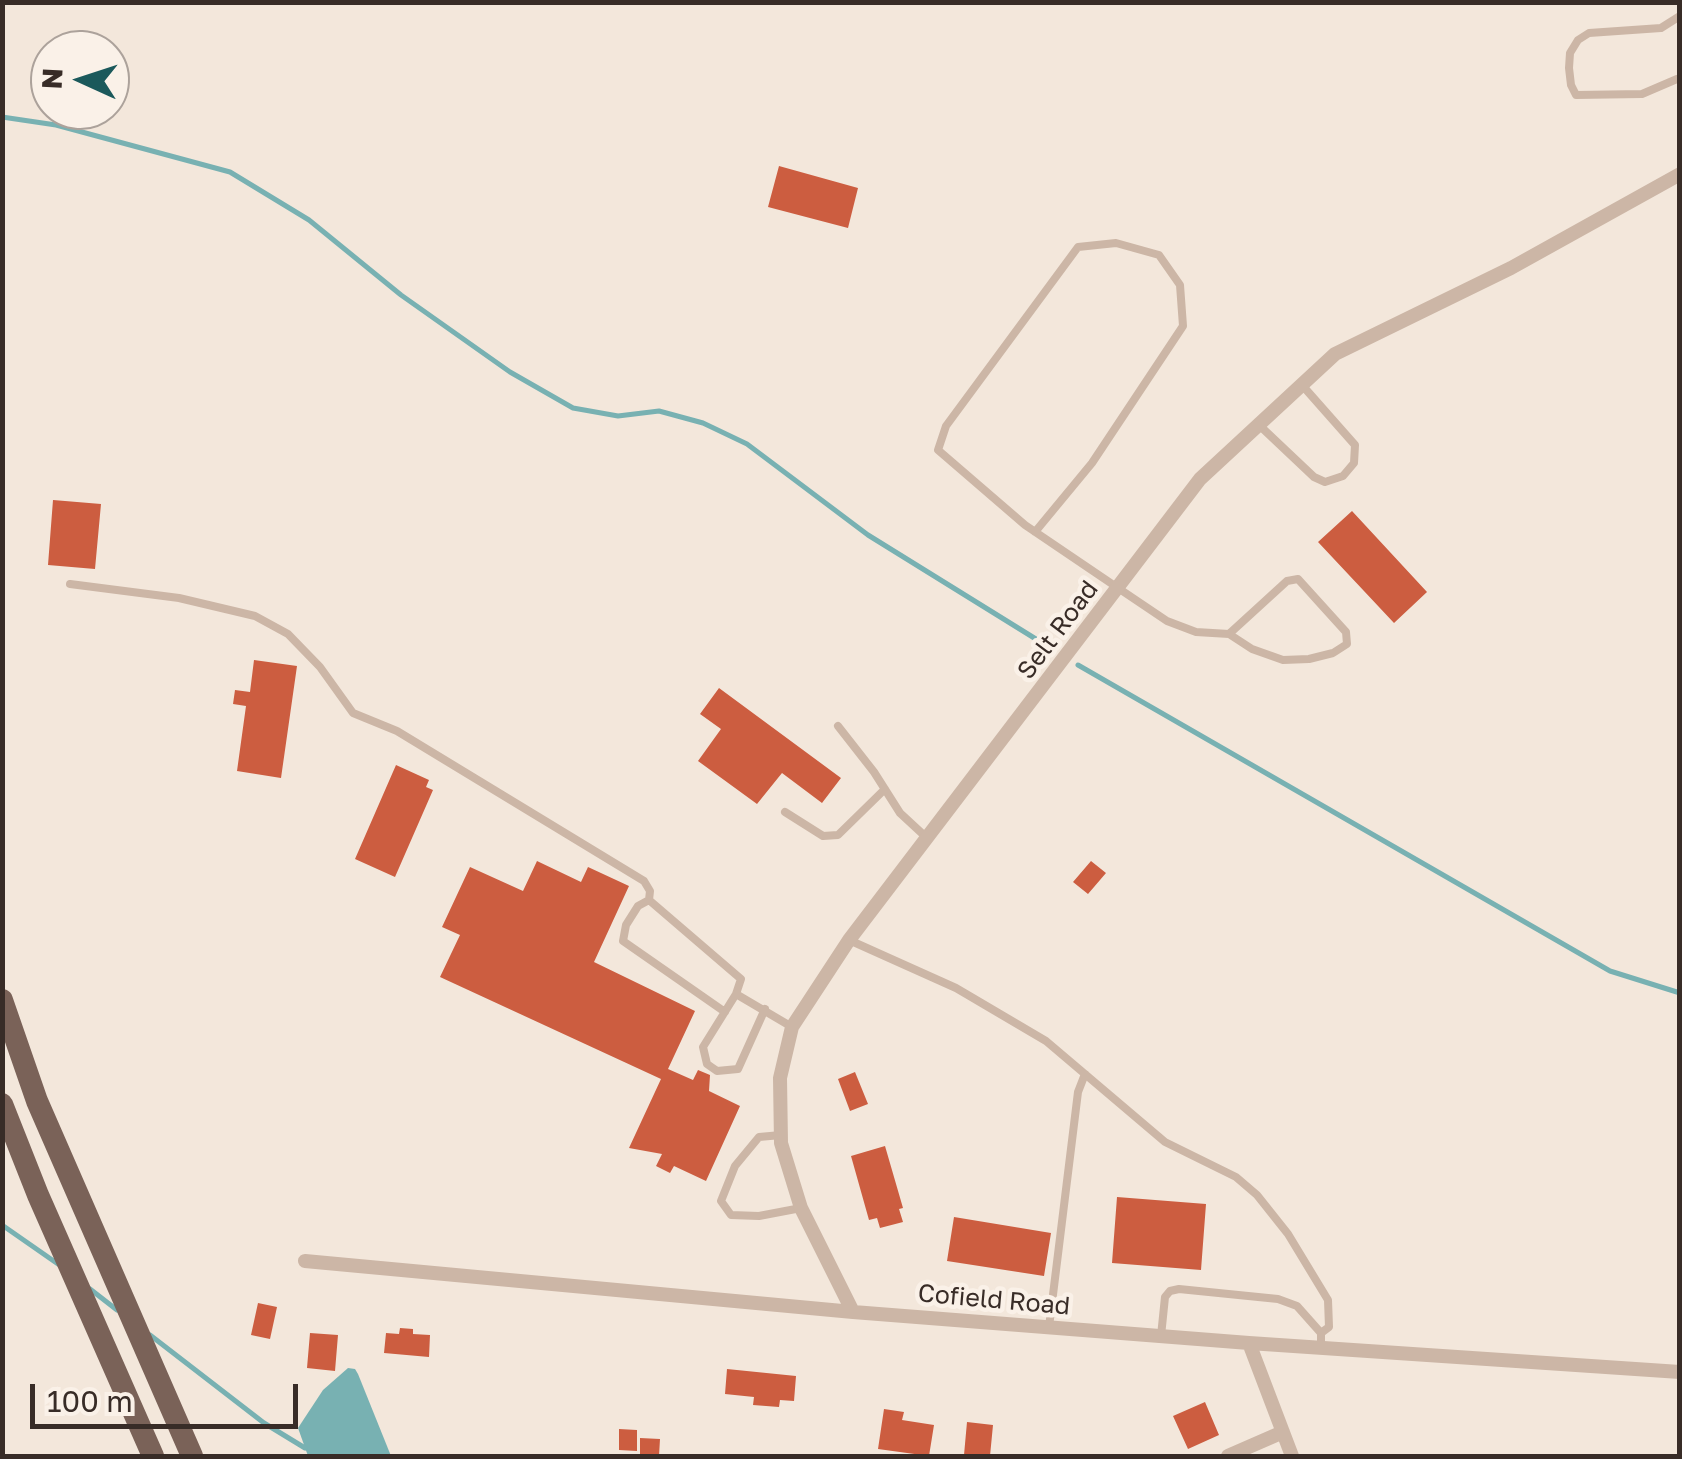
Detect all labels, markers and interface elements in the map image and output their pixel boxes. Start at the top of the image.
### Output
north arrow [30,30,130,130]
text: N [35,67,69,90]
street label: Selt Road [1011,575,1105,685]
street label: Cofield Road [917,1278,1071,1322]
scale bar [35,1364,302,1426]
text: 100 m [47,1383,133,1419]

